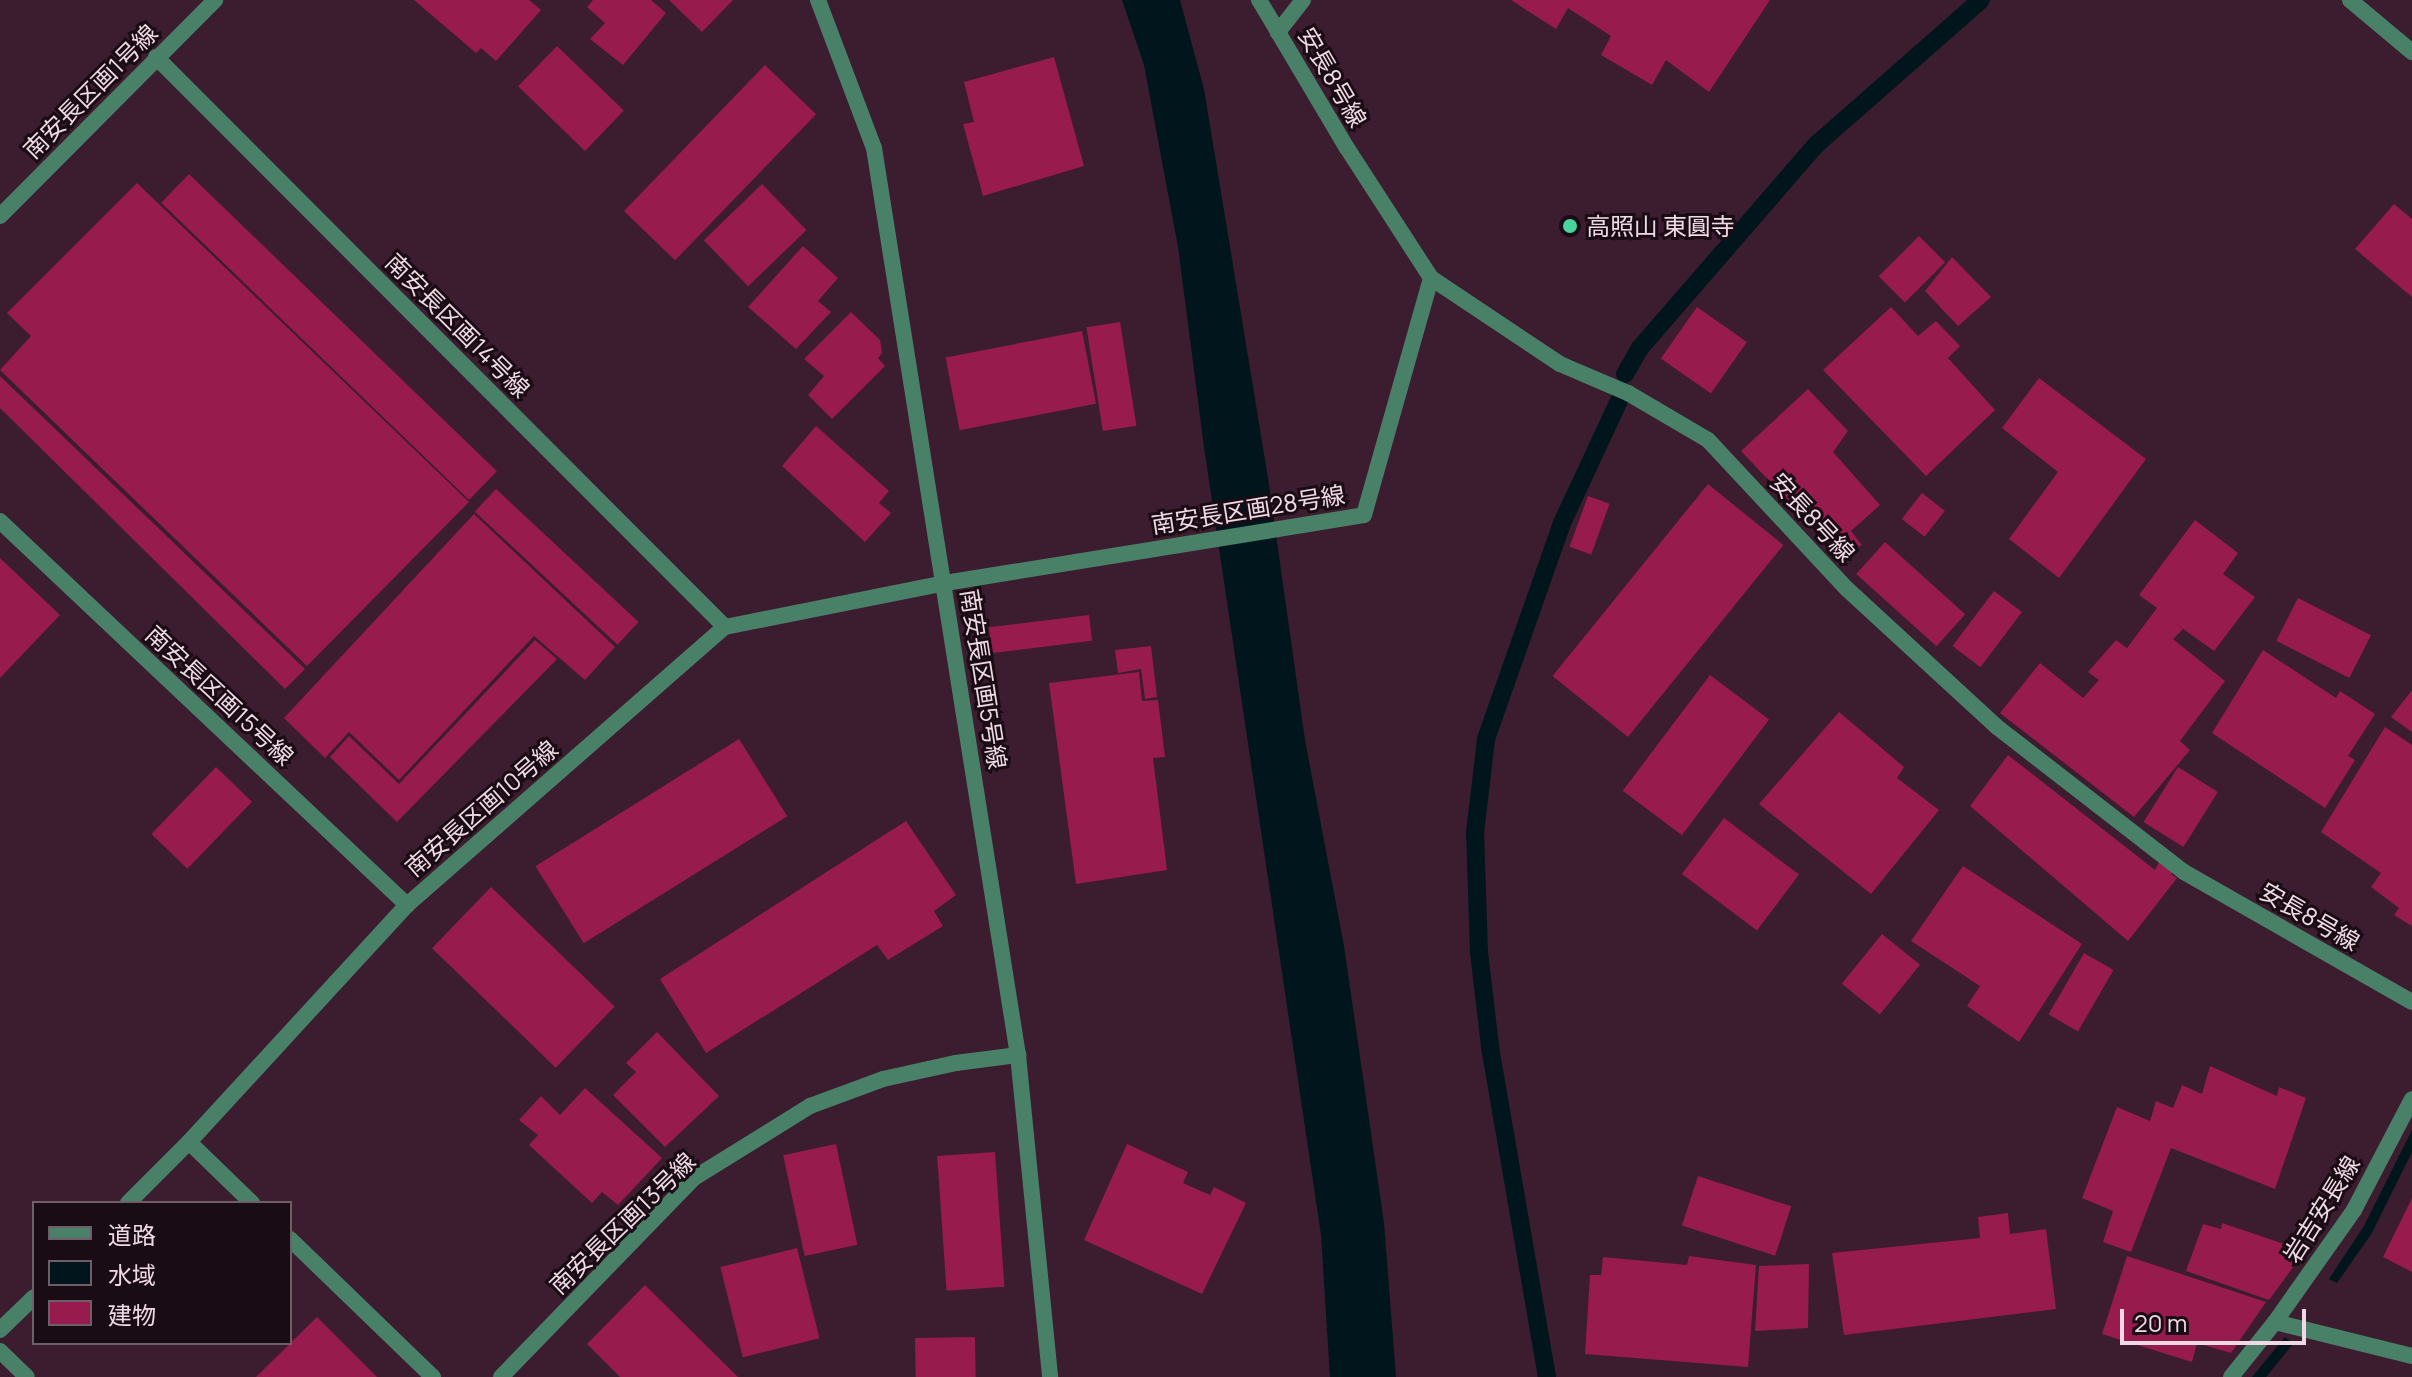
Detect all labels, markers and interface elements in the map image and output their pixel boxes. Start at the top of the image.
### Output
street label: 南安長区画1号線 [17,18,163,164]
street label: 安長8号線 [1293,22,1373,132]
place label: 高照山 東圓寺 [1586,212,1735,240]
marker: 高照山 東圓寺 [1561,217,1579,235]
street label: 南安長区画14号線 [380,247,536,403]
street label: 安長8号線 [1765,467,1861,567]
street label: 南安長区画28号線 [1149,479,1347,539]
street label: 南安長区画5号線 [956,587,1012,771]
street label: 南安長区画15号線 [140,619,300,771]
street label: 南安長区画10号線 [399,734,563,882]
street label: 安長8号線 [2255,876,2365,956]
street label: 南安長区画13号線 [543,1146,701,1300]
street label: 岩吉安長線 [2277,1150,2365,1268]
legend [32,1201,292,1345]
text: 道路 [108,1218,156,1251]
text: 水域 [108,1258,156,1291]
scale bar [2124,1293,2310,1343]
text: 建物 [108,1298,156,1331]
text: 20 m [2134,1306,2187,1339]

